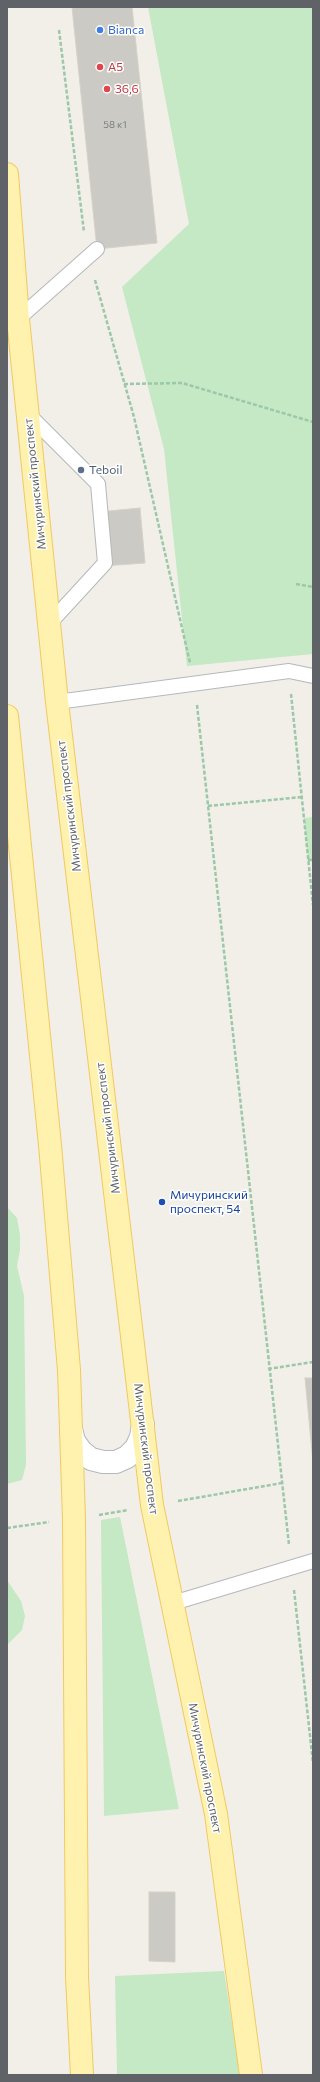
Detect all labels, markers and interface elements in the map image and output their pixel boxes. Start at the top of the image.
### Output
place label: Bianca [108,23,144,37]
marker: Bianca [95,25,105,35]
place label: А5 [108,60,123,74]
marker: А5 [95,62,105,72]
place label: 36,6 [115,82,139,96]
marker: 36,6 [102,84,112,94]
house number: 58 к1 [103,119,127,131]
street label: Мичуринский проспект [21,417,49,551]
place label: Teboil [89,463,122,477]
marker: Teboil [76,465,86,475]
street label: Мичуринский проспект [54,739,84,873]
street label: Мичуринский проспект [93,1061,123,1195]
place label: Мичуринский проспект, 54 [170,1188,248,1216]
marker: Мичуринский проспект, 54 [157,1197,167,1207]
street label: Мичуринский проспект [131,1382,161,1516]
street label: Мичуринский проспект [185,1702,225,1834]

